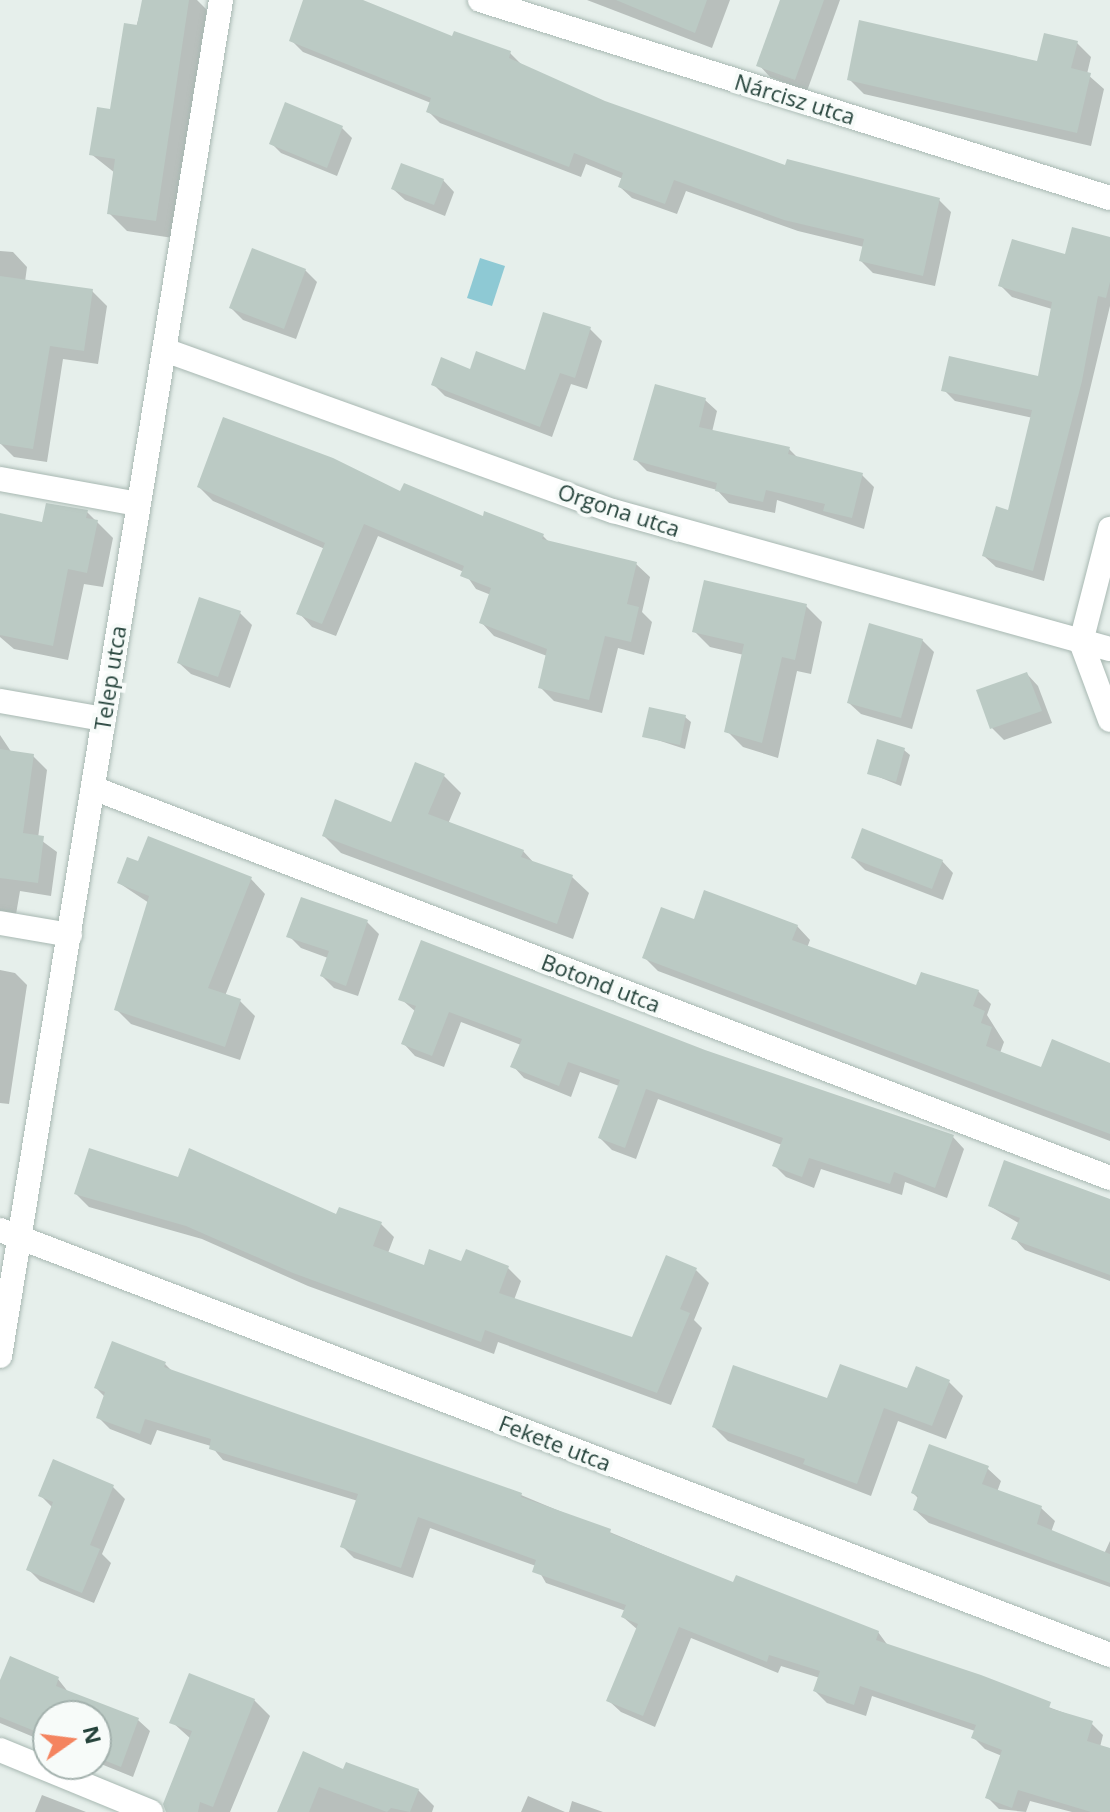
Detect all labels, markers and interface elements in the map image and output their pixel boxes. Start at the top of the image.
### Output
street label: Nárcisz utca [732,68,858,130]
street label: Orgona utca [555,478,683,542]
street label: Telep utca [89,624,131,732]
street label: Botond utca [538,948,664,1018]
street label: Fekete utca [495,1410,615,1476]
north arrow [32,1700,112,1780]
text: N [77,1722,110,1747]

